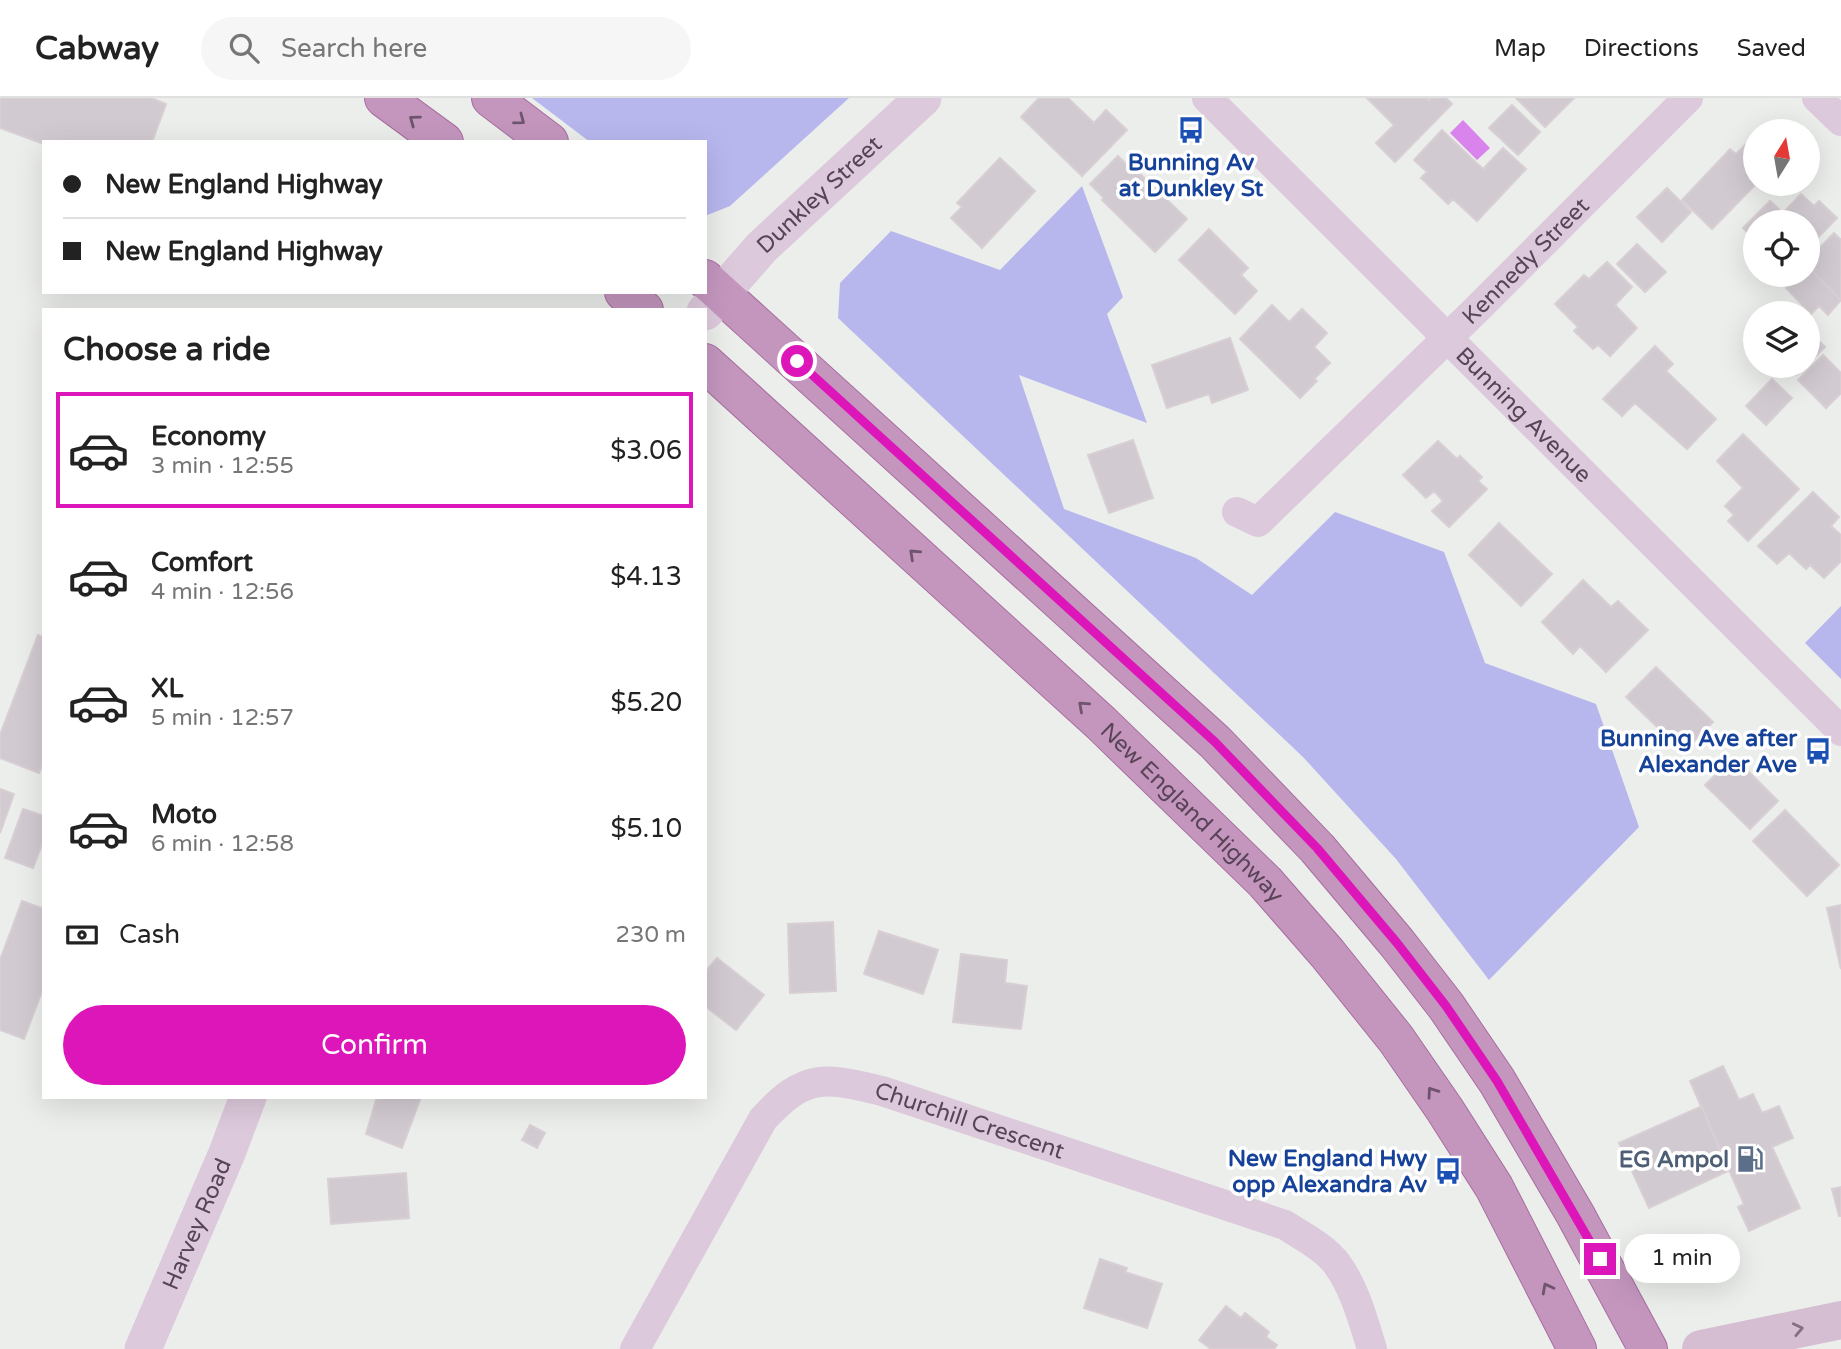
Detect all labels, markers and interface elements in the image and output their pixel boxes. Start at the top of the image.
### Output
search box [201,17,691,80]
text: Cabway [35,29,159,68]
icon: search [225,29,263,67]
text: Search here [281,33,427,64]
text: Map [1494,34,1546,63]
text: Directions [1584,34,1699,63]
text: Saved [1737,34,1806,63]
one-way arrow [512,111,525,124]
bus stop icon: Bunning Av at Dunkley St [1176,115,1206,145]
one-way arrow [409,116,422,128]
north arrow [1743,119,1820,196]
map controls [1743,119,1820,378]
street label: Dunkley Street [751,130,888,260]
place label: Bunning Av at Dunkley St [1119,149,1263,203]
text: New England Highway [105,169,383,200]
street label: Kennedy Street [1457,192,1595,331]
button: locate [1743,210,1820,287]
text: New England Highway [105,236,383,267]
button: layers [1743,301,1820,378]
text: Choose a ride [63,331,270,369]
street label: Bunning Avenue [1450,342,1597,489]
route start [781,345,813,377]
icon: car [67,419,130,482]
text: Economy [151,421,266,452]
text: $3.06 [610,435,682,466]
text: 3 min · 12:55 [151,452,294,480]
icon: car [67,545,130,608]
text: Comfort [151,547,253,578]
one-way arrow [909,549,922,562]
text: $4.13 [610,561,682,592]
text: 4 min · 12:56 [151,578,294,606]
icon: car [67,671,130,734]
text: XL [151,673,183,704]
text: $5.20 [610,687,682,718]
one-way arrow [1078,702,1091,715]
text: 5 min · 12:57 [151,704,294,732]
street label: New England Highway [1094,717,1289,909]
place label: Bunning Ave after Alexander Ave [1600,725,1798,779]
bus stop icon: Bunning Ave after Alexander Ave [1803,736,1833,766]
icon: car [67,797,130,860]
text: Moto [151,799,217,830]
text: $5.10 [610,813,682,844]
text: 6 min · 12:58 [151,830,294,858]
icon: cash [63,916,101,954]
text: Cash [119,919,180,950]
text: 230 m [616,921,686,949]
button: Confirm [63,1005,686,1085]
street label: Churchill Crescent [871,1077,1068,1166]
one-way arrow [1428,1087,1440,1100]
fuel station icon: EG Ampol [1735,1144,1765,1174]
place label: New England Hwy opp Alexandra Av [1228,1145,1428,1199]
place label: EG Ampol [1619,1146,1729,1174]
street label: Harvey Road [157,1154,238,1294]
bus stop icon: New England Hwy opp Alexandra Av [1433,1156,1463,1186]
callout: 1 min [1624,1234,1740,1284]
route end [1584,1243,1616,1275]
text: 1 min [1651,1244,1713,1272]
one-way arrow [1542,1282,1556,1295]
one-way arrow [1792,1323,1804,1338]

